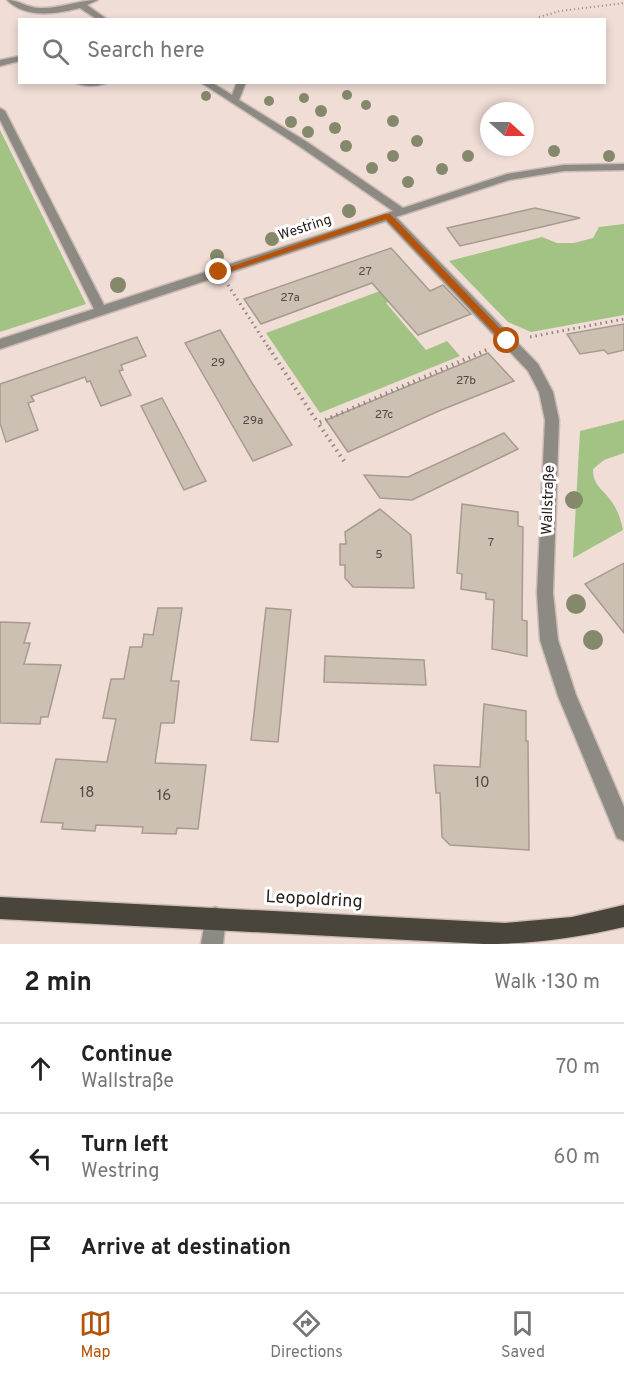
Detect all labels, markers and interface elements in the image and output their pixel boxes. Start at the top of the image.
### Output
search box [18,18,606,84]
icon: search [39,35,72,68]
text: Search here [87,38,205,65]
north arrow [480,102,534,156]
street label: Westring [276,211,334,245]
route end [205,258,231,284]
house number: 27 [358,264,372,280]
house number: 27a [280,290,300,306]
route start [493,327,519,353]
house number: 29 [211,355,225,371]
house number: 27b [456,373,476,389]
house number: 27c [375,407,393,423]
house number: 29a [243,413,263,429]
street label: Wallstraße [538,465,560,535]
house number: 7 [488,535,494,551]
house number: 5 [375,547,383,563]
house number: 10 [474,774,490,793]
house number: 18 [80,784,94,803]
house number: 16 [157,787,171,806]
street label: Leopoldring [265,886,363,914]
text: 2 min [24,967,92,1000]
text: Walk · 130 m [494,970,600,996]
text: Continue [81,1042,172,1069]
icon: ahead [24,1052,57,1085]
text: 70 m [556,1055,600,1081]
text: Wallstraße [81,1069,174,1095]
text: Turn left [81,1132,169,1159]
icon: left [24,1142,57,1175]
text: 60 m [554,1145,600,1171]
text: Westring [81,1159,159,1185]
icon: arrive [24,1232,57,1265]
text: Arrive at destination [81,1235,291,1262]
tab: Map [79,1307,112,1363]
tab: Directions [270,1307,343,1363]
tab: Saved [501,1307,545,1363]

